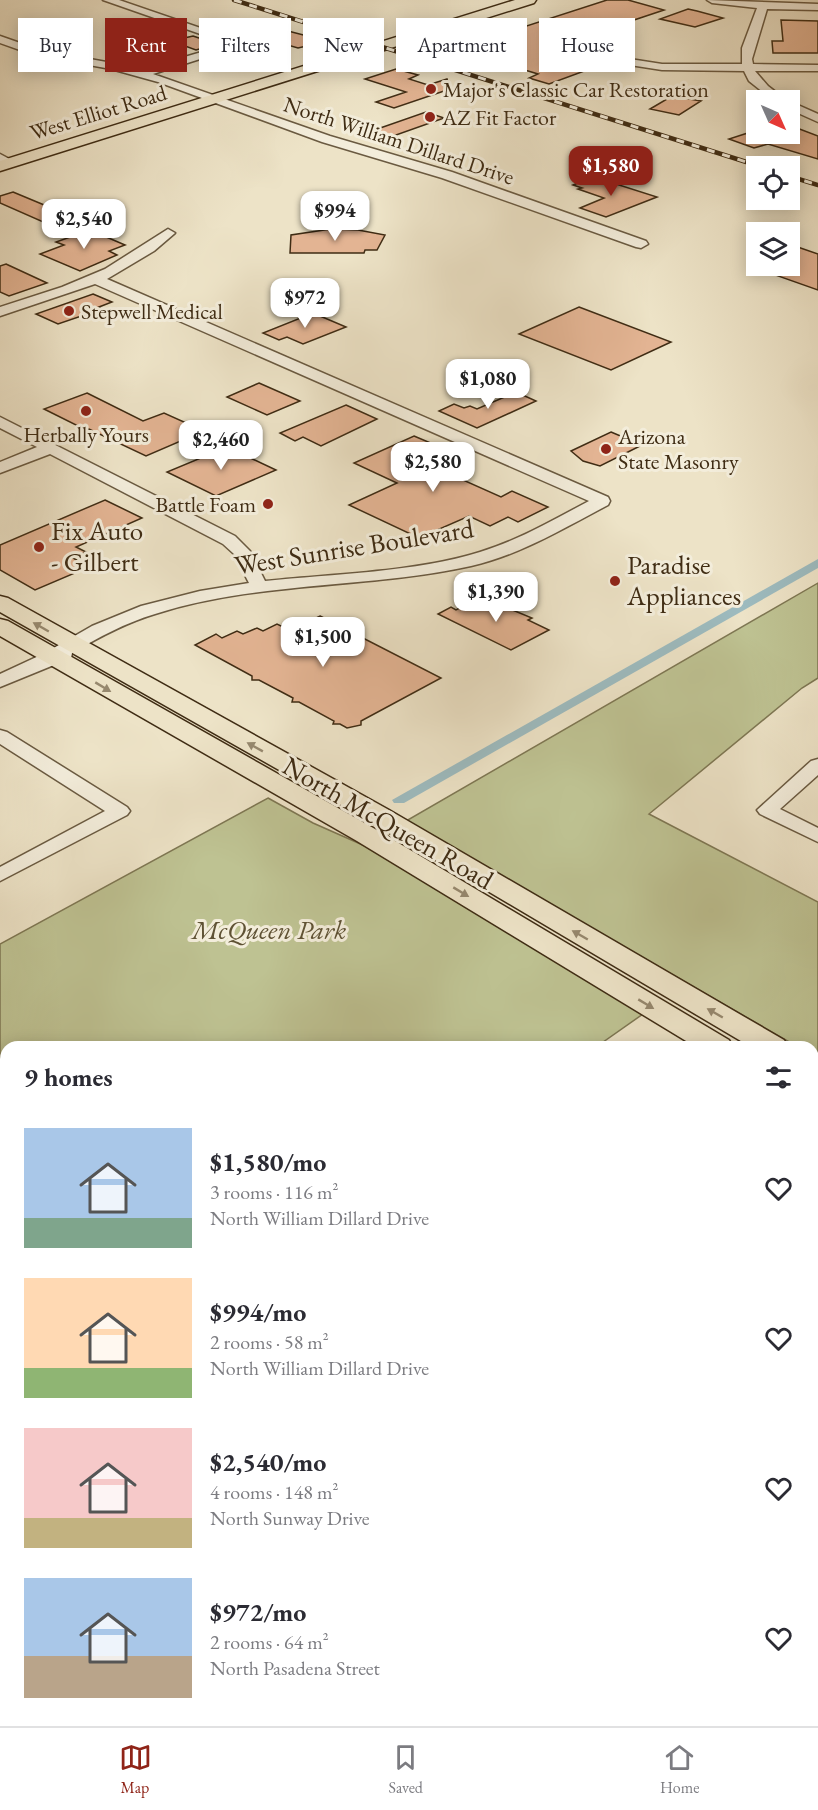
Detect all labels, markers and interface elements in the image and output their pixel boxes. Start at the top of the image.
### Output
chip: Buy [18,18,93,72]
chip: Rent [105,18,187,72]
chip: Filters [199,18,291,72]
chip: New [303,18,384,72]
chip: Apartment [396,18,527,72]
chip: House [539,18,635,72]
place label: Major's Classic Car Restoration [443,75,709,104]
street label: West Elliot Road [26,78,171,147]
marker: Major's Classic Car Restoration [424,82,438,96]
street label: North William Dillard Drive [280,89,518,192]
north arrow [746,90,800,144]
map controls [746,90,800,276]
place label: AZ Fit Factor [441,103,557,132]
marker: AZ Fit Factor [423,110,437,124]
pin: $1,580 [562,146,660,197]
text: $1,580 [583,152,639,178]
button: locate [746,156,800,210]
pin: $994 [299,191,371,242]
text: $994 [315,197,355,223]
pin: $2,540 [35,199,133,250]
text: $2,540 [56,205,112,231]
button: layers [746,222,800,276]
pin: $972 [269,278,341,329]
text: $972 [285,284,325,310]
place label: Stepwell Medical [81,297,223,326]
marker: Stepwell Medical [62,304,76,318]
pin: $1,080 [439,359,537,410]
text: $1,080 [460,365,516,391]
marker: Herbally Yours [79,404,93,418]
place label: Herbally Yours [23,420,149,449]
pin: $2,460 [172,420,270,471]
place label: Arizona State Masonry [617,422,739,476]
text: $2,460 [193,426,249,452]
pin: $2,580 [384,442,482,493]
marker: Arizona State Masonry [599,442,613,456]
text: $2,580 [405,448,461,474]
place label: Battle Foam [155,490,256,519]
marker: Battle Foam [261,497,275,511]
street label: West Sunrise Boulevard [232,510,476,583]
place label: Fix Auto - Gilbert [51,513,143,579]
marker: Fix Auto - Gilbert [32,540,46,554]
place label: Paradise Appliances [626,547,741,613]
pin: $1,390 [447,572,545,623]
marker: Paradise Appliances [608,574,622,588]
text: $1,390 [468,578,524,604]
pin: $1,500 [274,617,372,668]
one-way arrow [33,621,49,632]
text: $1,500 [295,623,351,649]
one-way arrow [95,681,111,692]
one-way arrow [246,742,263,752]
street label: North McQueen Road [276,748,500,897]
one-way arrow [453,887,469,898]
park label: McQueen Park [190,912,346,947]
one-way arrow [571,930,588,940]
one-way arrow [637,998,654,1008]
one-way arrow [706,1008,723,1018]
text: 9 homes [24,1060,113,1094]
icon: filters [762,1061,795,1094]
text: $1,580/mo [210,1145,326,1179]
icon: home [72,1152,144,1224]
icon: heart [762,1172,795,1205]
text: 3 rooms · 116 m² [210,1179,338,1205]
text: North William Dillard Drive [210,1205,429,1231]
text: $994/mo [210,1295,306,1329]
icon: home [72,1302,144,1374]
icon: heart [762,1322,795,1355]
text: 2 rooms · 58 m² [210,1329,329,1355]
text: North William Dillard Drive [210,1355,429,1381]
text: $2,540/mo [210,1445,326,1479]
icon: home [72,1452,144,1524]
icon: heart [762,1472,795,1505]
text: 4 rooms · 148 m² [210,1479,338,1505]
text: North Sunway Drive [210,1505,370,1531]
text: $972/mo [210,1595,306,1629]
icon: home [72,1602,144,1674]
icon: heart [762,1622,795,1655]
text: 2 rooms · 64 m² [210,1629,329,1655]
text: North Pasadena Street [210,1655,380,1681]
tab: Map [119,1741,152,1798]
tab: Saved [389,1741,423,1798]
tab: Home [660,1741,699,1798]

